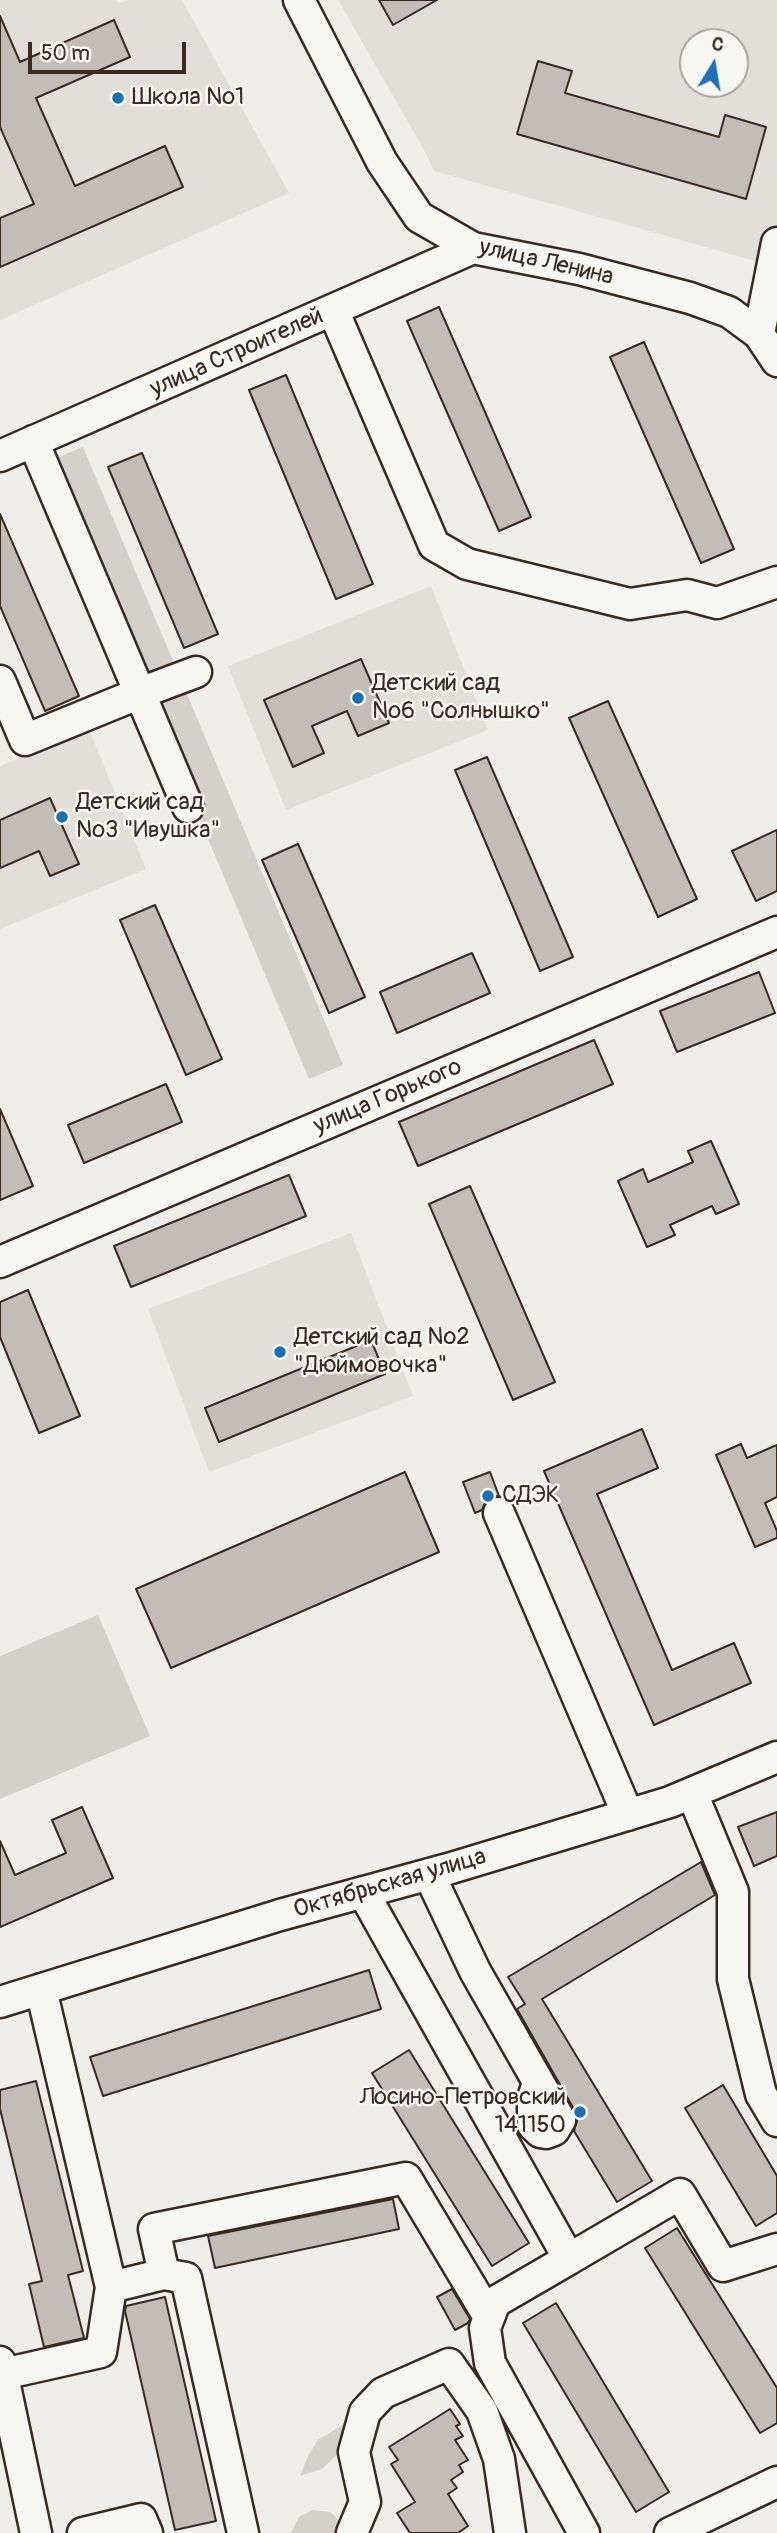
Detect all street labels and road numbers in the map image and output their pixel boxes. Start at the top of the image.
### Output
street label: улица Ленина [476,234,616,292]
street label: улица Строителей [146,302,328,404]
street label: улица Горького [310,1053,466,1141]
street label: Октябрьская улица [290,1843,490,1925]

